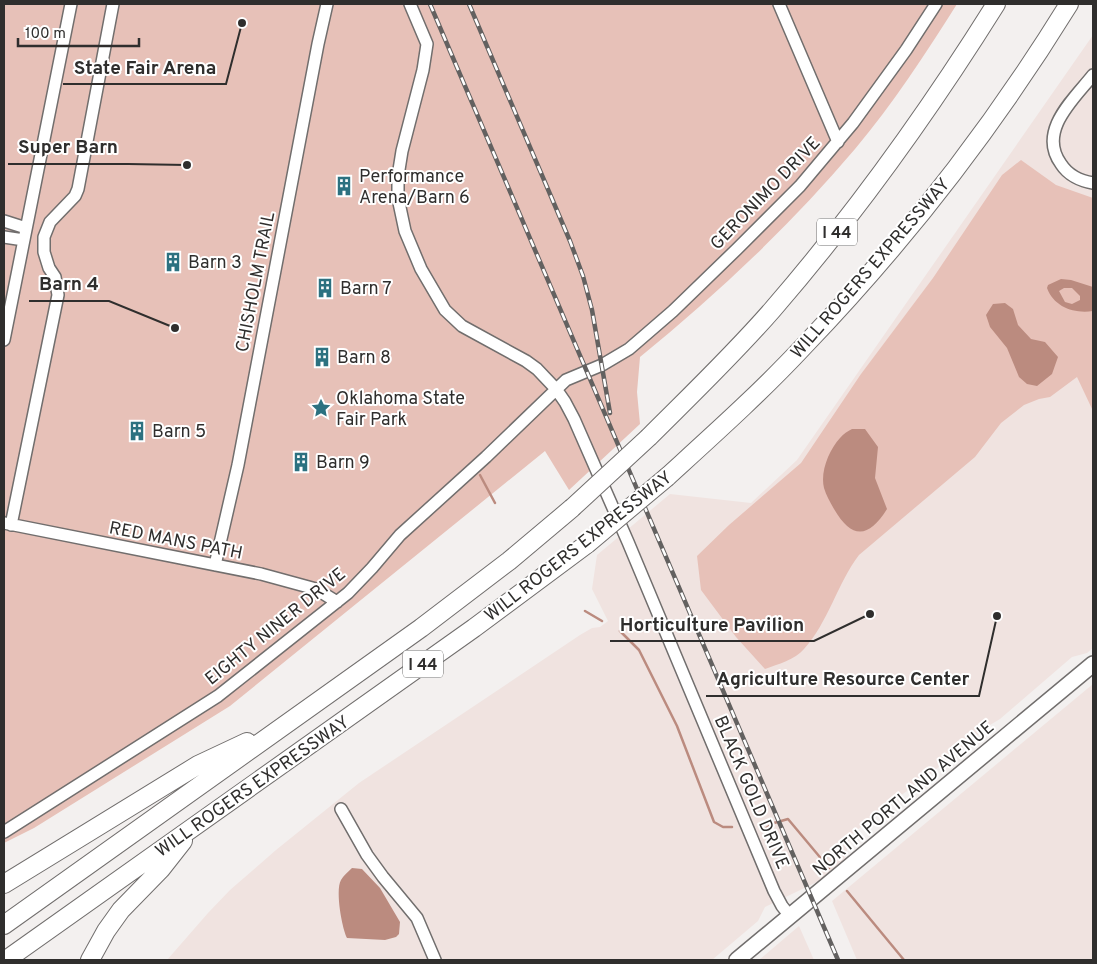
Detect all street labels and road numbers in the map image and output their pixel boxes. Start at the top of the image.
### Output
street label: GERONIMO DRIVE [706,132,826,256]
street label: WILL ROGERS EXPRESSWAY [786,174,956,364]
street label: CHISHOLM TRAIL [232,210,281,354]
road number: I 44 [817,218,857,246]
street label: WILL ROGERS EXPRESSWAY [481,467,677,628]
street label: RED MANS PATH [107,517,244,566]
street label: EIGHTY NINER DRIVE [201,563,351,691]
road number: I 44 [403,651,443,678]
street label: WILL ROGERS EXPRESSWAY [151,711,354,863]
street label: BLACK GOLD DRIVE [708,712,793,873]
street label: NORTH PORTLAND AVENUE [808,716,1000,882]

